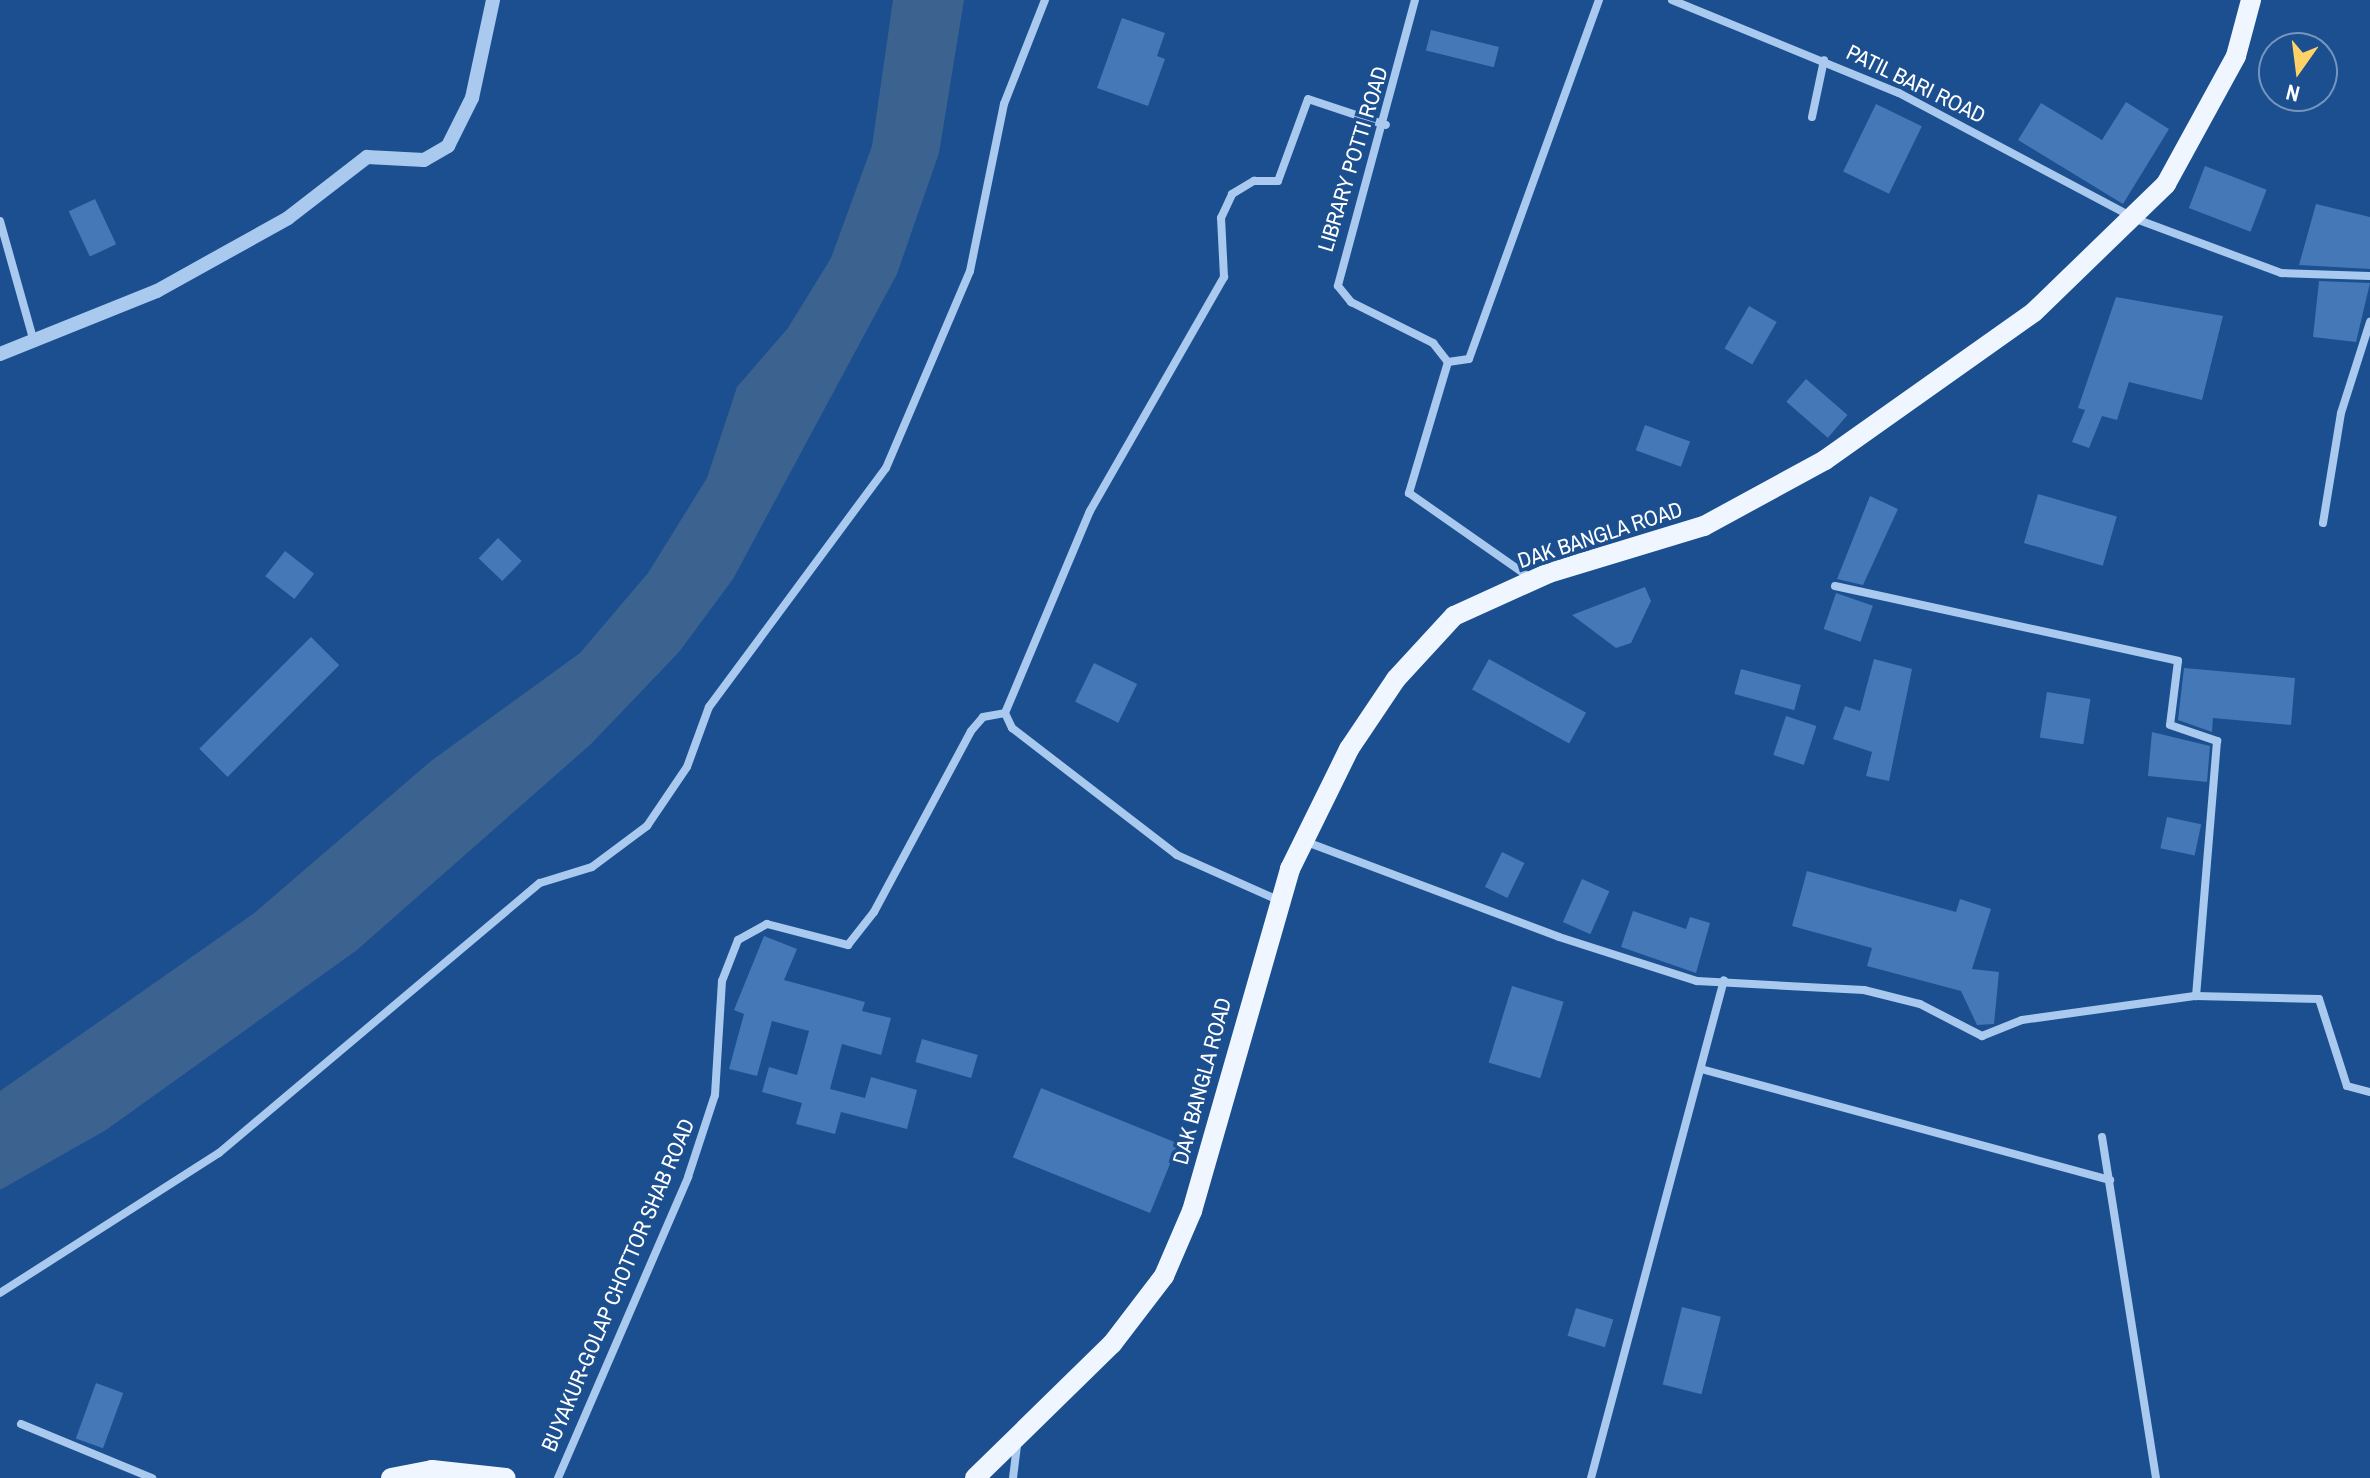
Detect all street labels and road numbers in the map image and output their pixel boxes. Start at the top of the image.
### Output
street label: PATIL BARI ROAD [1842,39,1990,129]
street label: LIBRARY POTTI ROAD [1312,63,1394,255]
street label: DAK BANGLA ROAD [1514,496,1686,574]
street label: DAK BANGLA ROAD [1167,994,1237,1168]
street label: BUYAKUR-GOLAP CHOTTOR SHAB ROAD [536,1115,700,1455]

